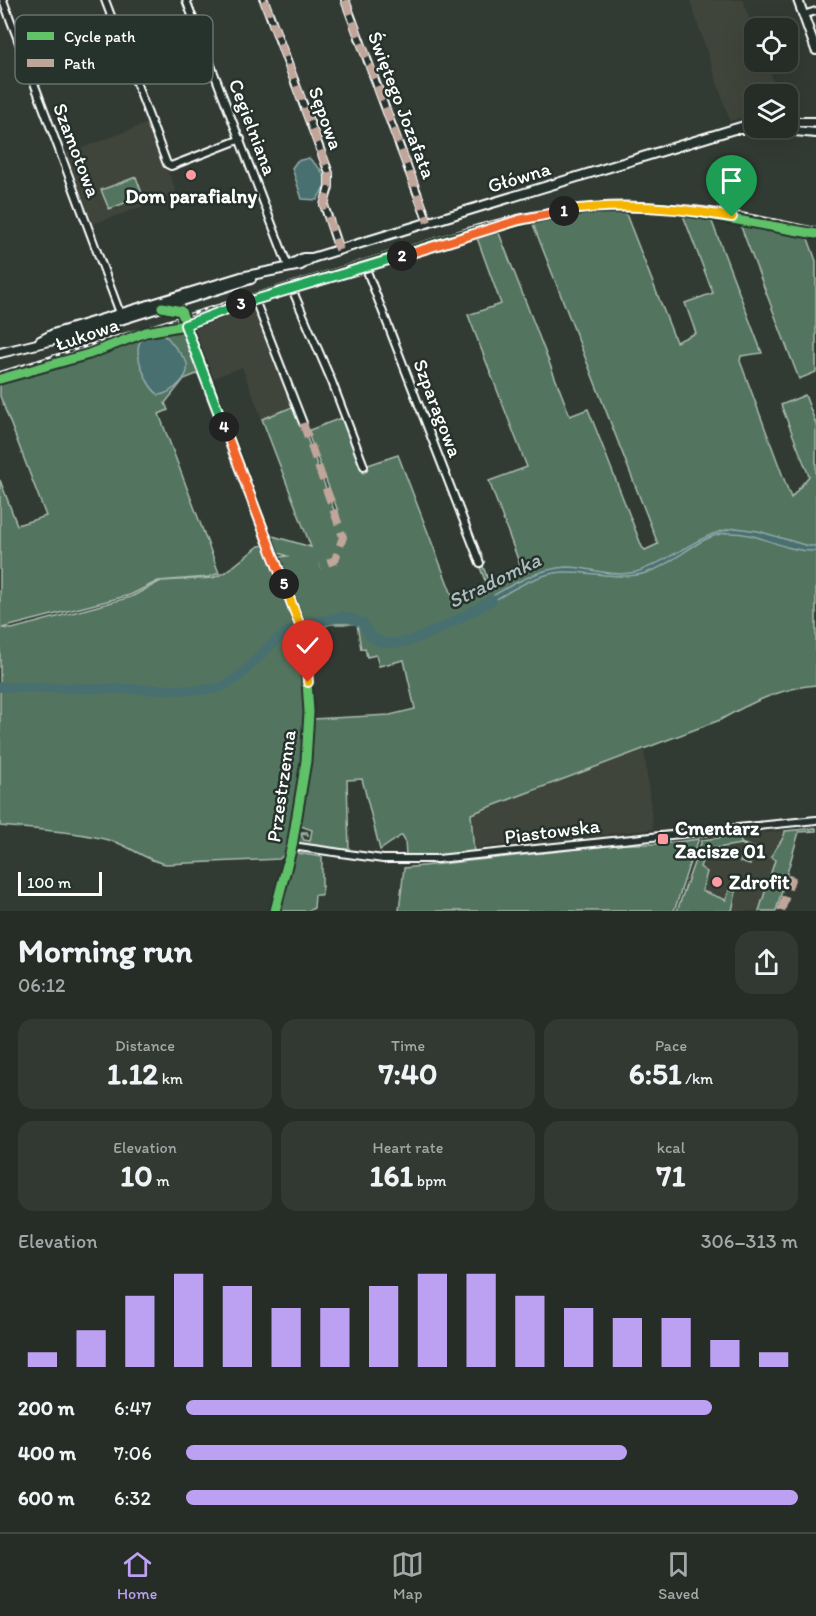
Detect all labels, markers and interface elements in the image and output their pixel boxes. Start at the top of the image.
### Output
legend [15,15,213,84]
map controls [744,18,798,138]
button: locate [744,18,798,72]
text: Cycle path [64,27,136,46]
street label: Świętego Jozafata [363,28,441,183]
text: Path [64,54,95,73]
street label: Cegielniana [224,76,283,179]
street label: Sępowa [304,83,348,153]
button: layers [744,84,798,138]
street label: Szamotowa [48,100,106,201]
pin [706,155,757,217]
street label: Główna [485,156,554,198]
icon: arrive [715,164,748,197]
marker: Dom parafialny [184,168,198,182]
place label: Dom parafialny [125,184,257,209]
pin: 1 [549,196,579,226]
text: 1 [560,201,568,220]
pin: 2 [387,241,417,271]
text: 2 [398,246,406,265]
pin: 3 [226,289,256,319]
text: 3 [237,294,245,313]
street label: Łukowa [52,312,123,356]
street label: Szparagowa [408,356,468,461]
pin: 4 [209,412,239,442]
text: 4 [219,417,229,436]
water label: Stradomka [444,547,544,613]
pin: 5 [269,569,299,599]
text: 5 [280,574,288,593]
pin [282,620,333,682]
icon: check [291,629,324,662]
street label: Przestrzenna [261,728,301,844]
street label: Piastowska [503,813,602,849]
place label: Cmentarz Zacisze 01 [675,816,766,863]
marker: Cmentarz Zacisze 01 [656,832,670,846]
scale bar [18,869,102,896]
place label: Zdrofit [729,870,790,894]
text: 100 m [27,873,71,892]
marker: Zdrofit [710,875,724,889]
text: Morning run [18,931,193,970]
button: share [735,931,798,994]
text: 06:12 [18,973,66,997]
text: Distance [115,1036,175,1055]
text: Time [391,1036,425,1055]
text: Pace [655,1036,687,1055]
text: 1.12 [107,1055,158,1092]
text: 7:40 [379,1055,437,1092]
text: 6:51 [629,1055,682,1092]
text: km [158,1069,183,1088]
text: /km [682,1069,713,1088]
text: Elevation [113,1138,177,1157]
text: Heart rate [373,1138,443,1157]
text: kcal [657,1138,685,1157]
text: 10 [120,1157,153,1194]
text: 161 [370,1157,413,1194]
text: 71 [657,1157,685,1194]
text: m [153,1171,170,1190]
text: bpm [413,1171,447,1190]
text: Elevation [18,1229,97,1253]
text: 306–313 m [701,1229,798,1253]
text: 200 m [18,1396,74,1420]
text: 6:47 [114,1396,151,1420]
text: 400 m [18,1441,76,1465]
text: 7:06 [114,1441,152,1465]
text: 600 m [18,1486,75,1510]
text: 6:32 [114,1486,151,1510]
tab: Home [117,1548,157,1603]
tab: Map [391,1548,424,1603]
tab: Saved [658,1548,699,1603]

